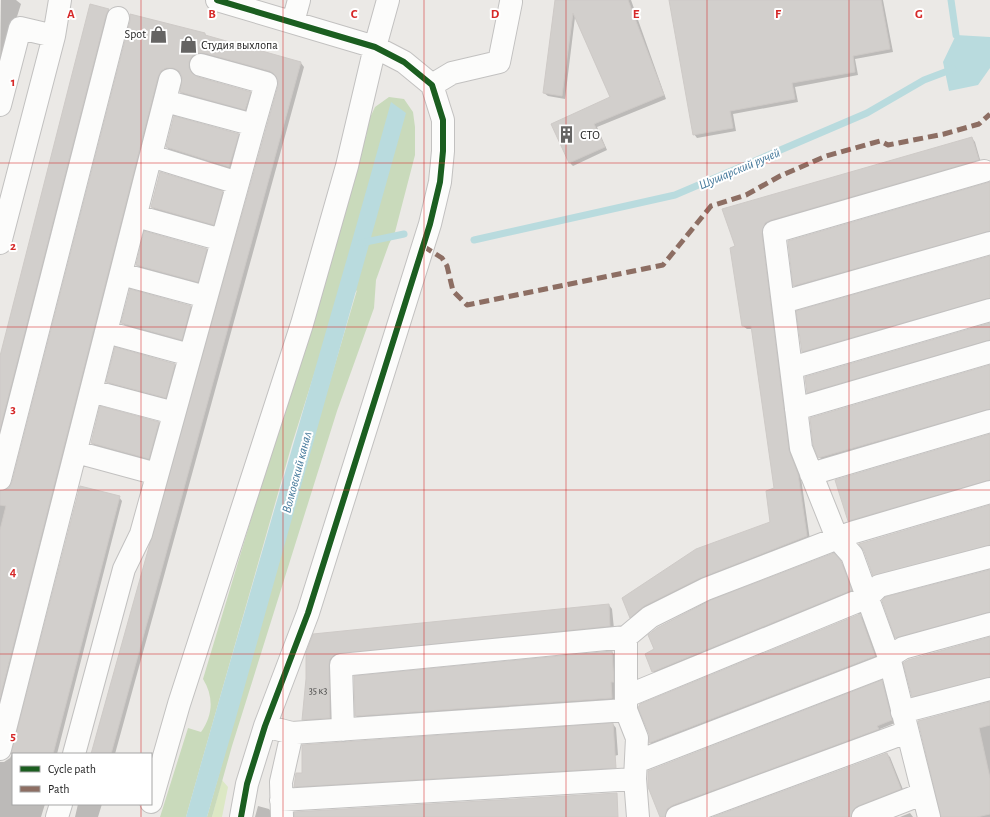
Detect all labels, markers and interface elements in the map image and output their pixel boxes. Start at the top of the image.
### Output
text: A [67,8,75,21]
text: B [208,8,216,21]
text: C [351,8,358,21]
text: D [491,8,500,21]
text: E [633,8,640,21]
text: F [775,8,782,21]
text: G [915,8,923,21]
shop icon: Spot [149,24,169,44]
place label: Spot [125,28,146,40]
shop icon: Студия выхлопа [178,35,198,55]
place label: Студия выхлопа [201,39,278,52]
text: 1 [11,76,15,89]
building icon: СТО [557,125,577,145]
place label: СТО [580,129,600,141]
water label: Шушарский ручей [697,146,782,192]
text: 2 [10,240,16,253]
text: 3 [10,403,16,416]
water label: Волковский канал [280,430,315,515]
text: 4 [10,566,17,579]
house number: 35 к3 [309,686,327,696]
text: 5 [10,730,16,743]
legend [12,753,152,805]
text: Cycle path [48,763,96,776]
text: Path [48,783,70,795]

